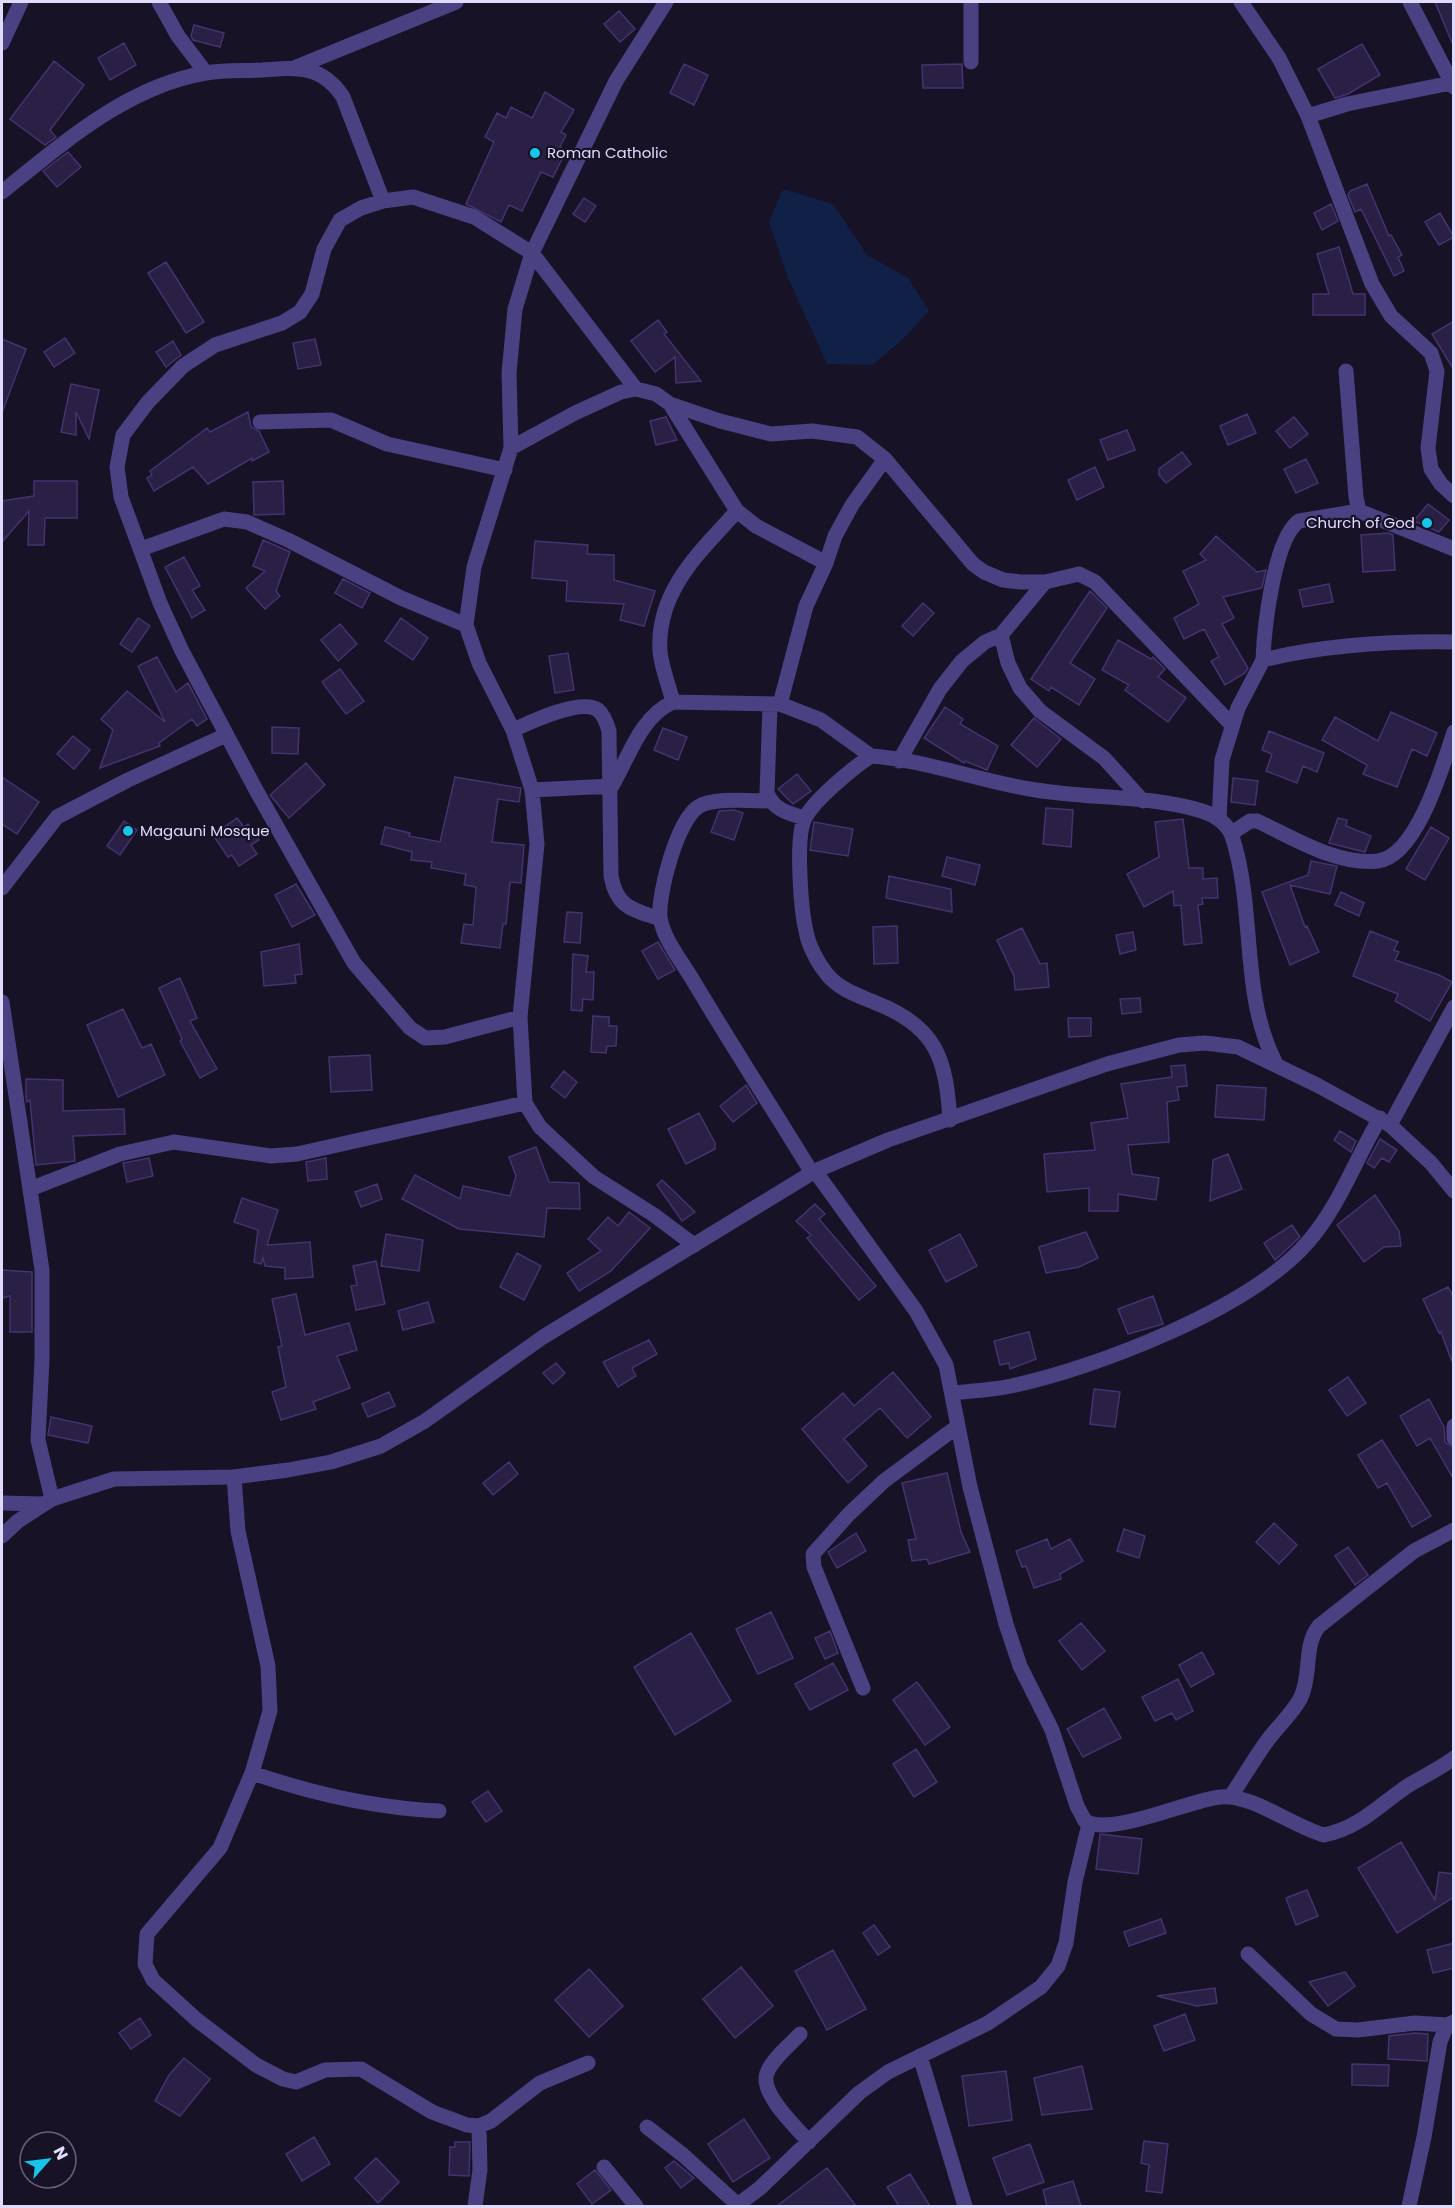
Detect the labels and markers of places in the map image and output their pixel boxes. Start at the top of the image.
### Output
place label: Roman Catholic [547,142,668,163]
marker: Roman Catholic [528,146,542,160]
place label: Church of God [1306,512,1415,533]
marker: Church of God [1420,516,1434,530]
place label: Magauni Mosque [140,820,270,841]
marker: Magauni Mosque [121,824,135,838]

